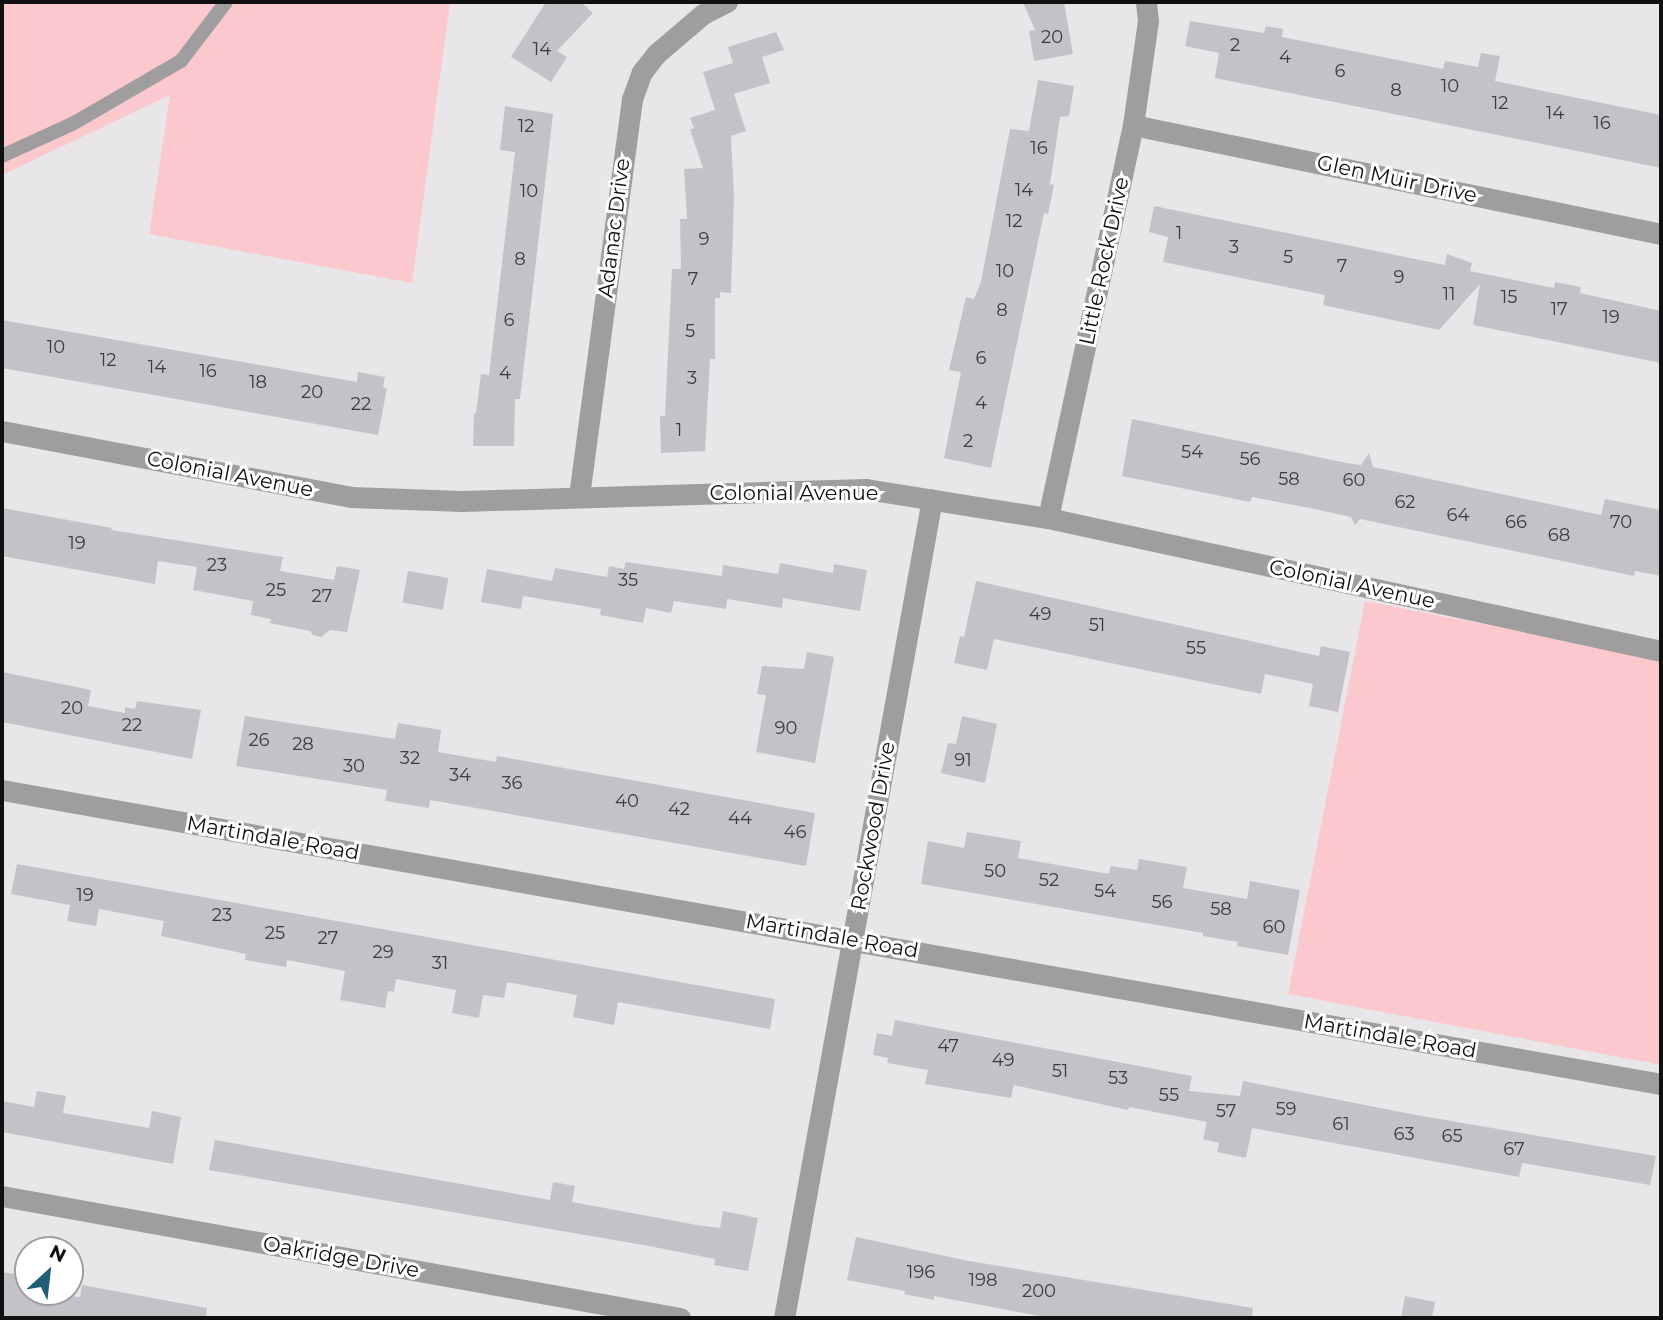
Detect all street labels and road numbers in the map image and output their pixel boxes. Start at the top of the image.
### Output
street label: Glen Muir Drive [1315,150,1479,208]
street label: Adanac Drive [593,157,635,299]
street label: Little Rock Drive [1074,175,1134,347]
street label: Colonial Avenue [145,446,315,502]
street label: Colonial Avenue [709,480,879,506]
street label: Colonial Avenue [1267,554,1437,614]
street label: Rockwood Drive [846,740,900,912]
street label: Martindale Road [185,810,361,866]
street label: Martindale Road [744,908,920,964]
street label: Martindale Road [1302,1008,1478,1064]
street label: Oakridge Drive [261,1231,421,1283]

